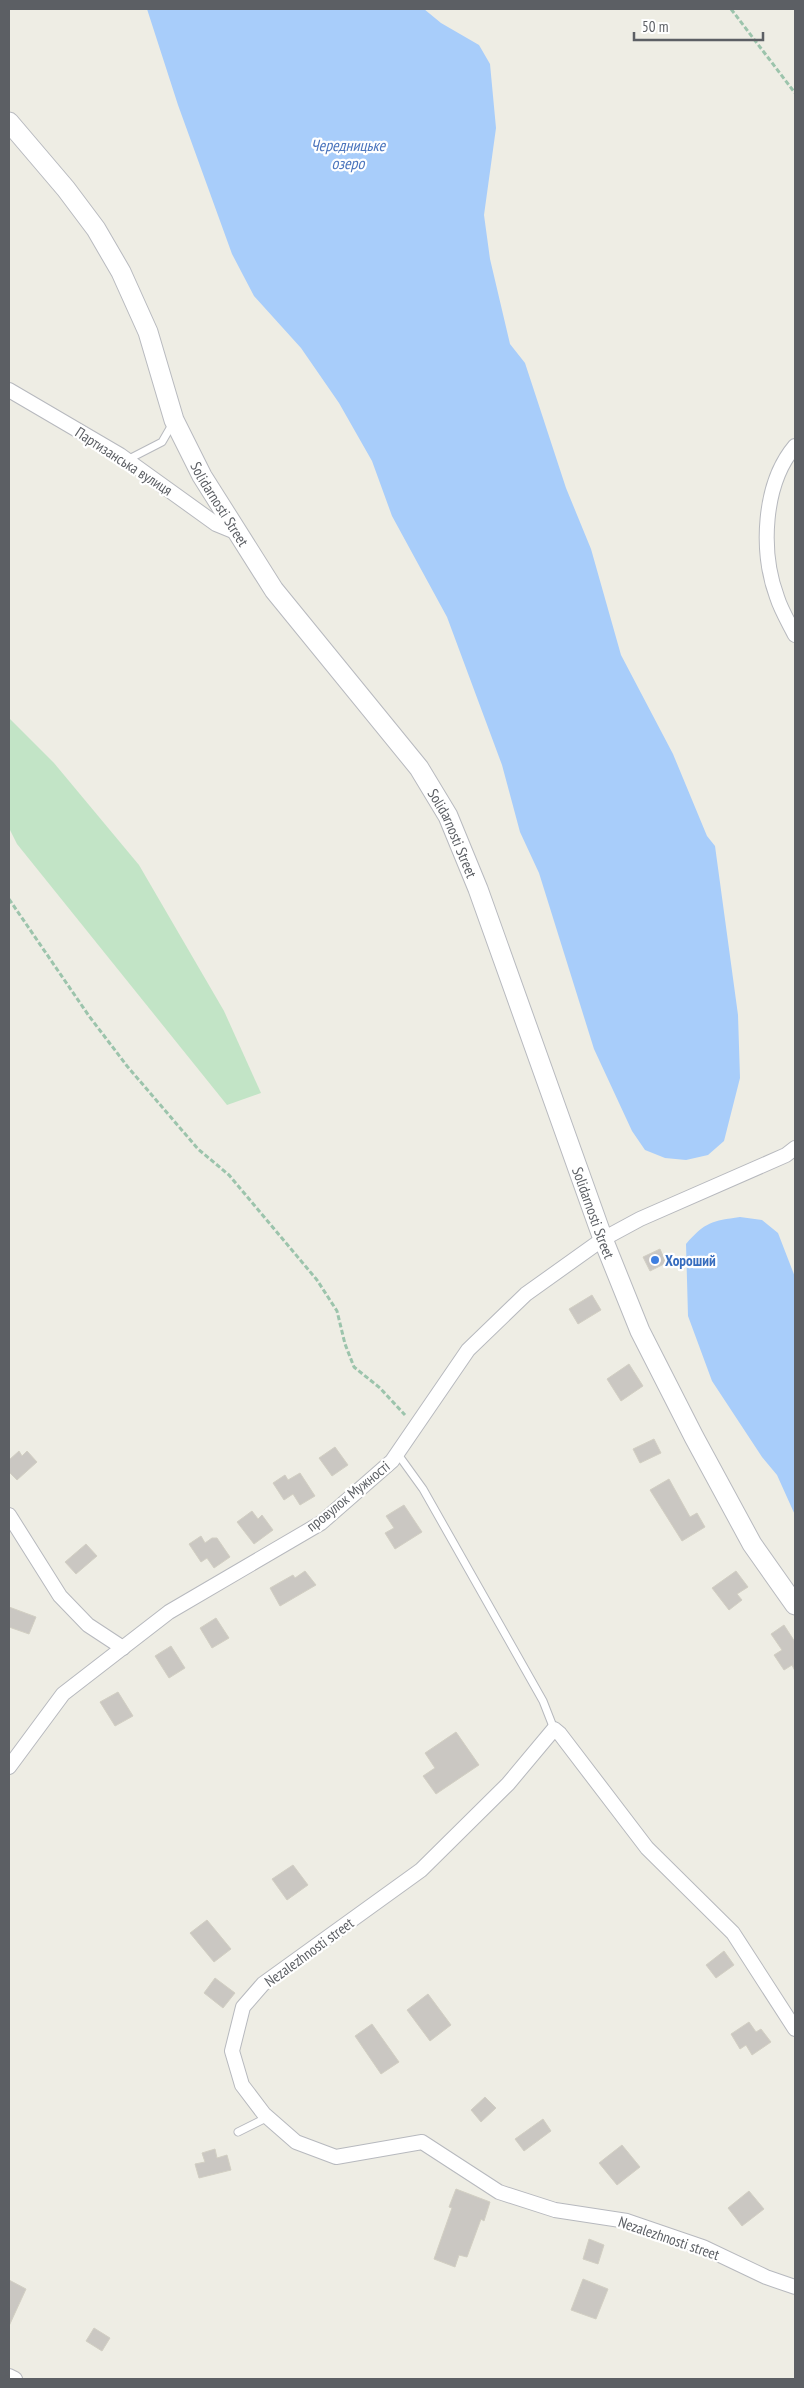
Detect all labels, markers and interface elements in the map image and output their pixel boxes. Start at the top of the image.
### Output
scale bar [634,10,763,42]
text: 50 m [642,17,668,36]
water label: Чередницьке озеро [311,135,387,173]
street label: Партизанська вулиця [72,423,176,500]
street label: Solidarnosti Street [187,458,253,550]
street label: Solidarnosti Street [424,785,482,880]
street label: Solidarnosti Street [568,1164,619,1261]
place label: Хороший [665,1251,716,1270]
marker: Хороший [649,1254,661,1266]
street label: провулок Мужності [302,1457,394,1535]
street label: Nezalezhnosti street [261,1913,357,1991]
street label: Nezalezhnosti street [616,2212,722,2264]

